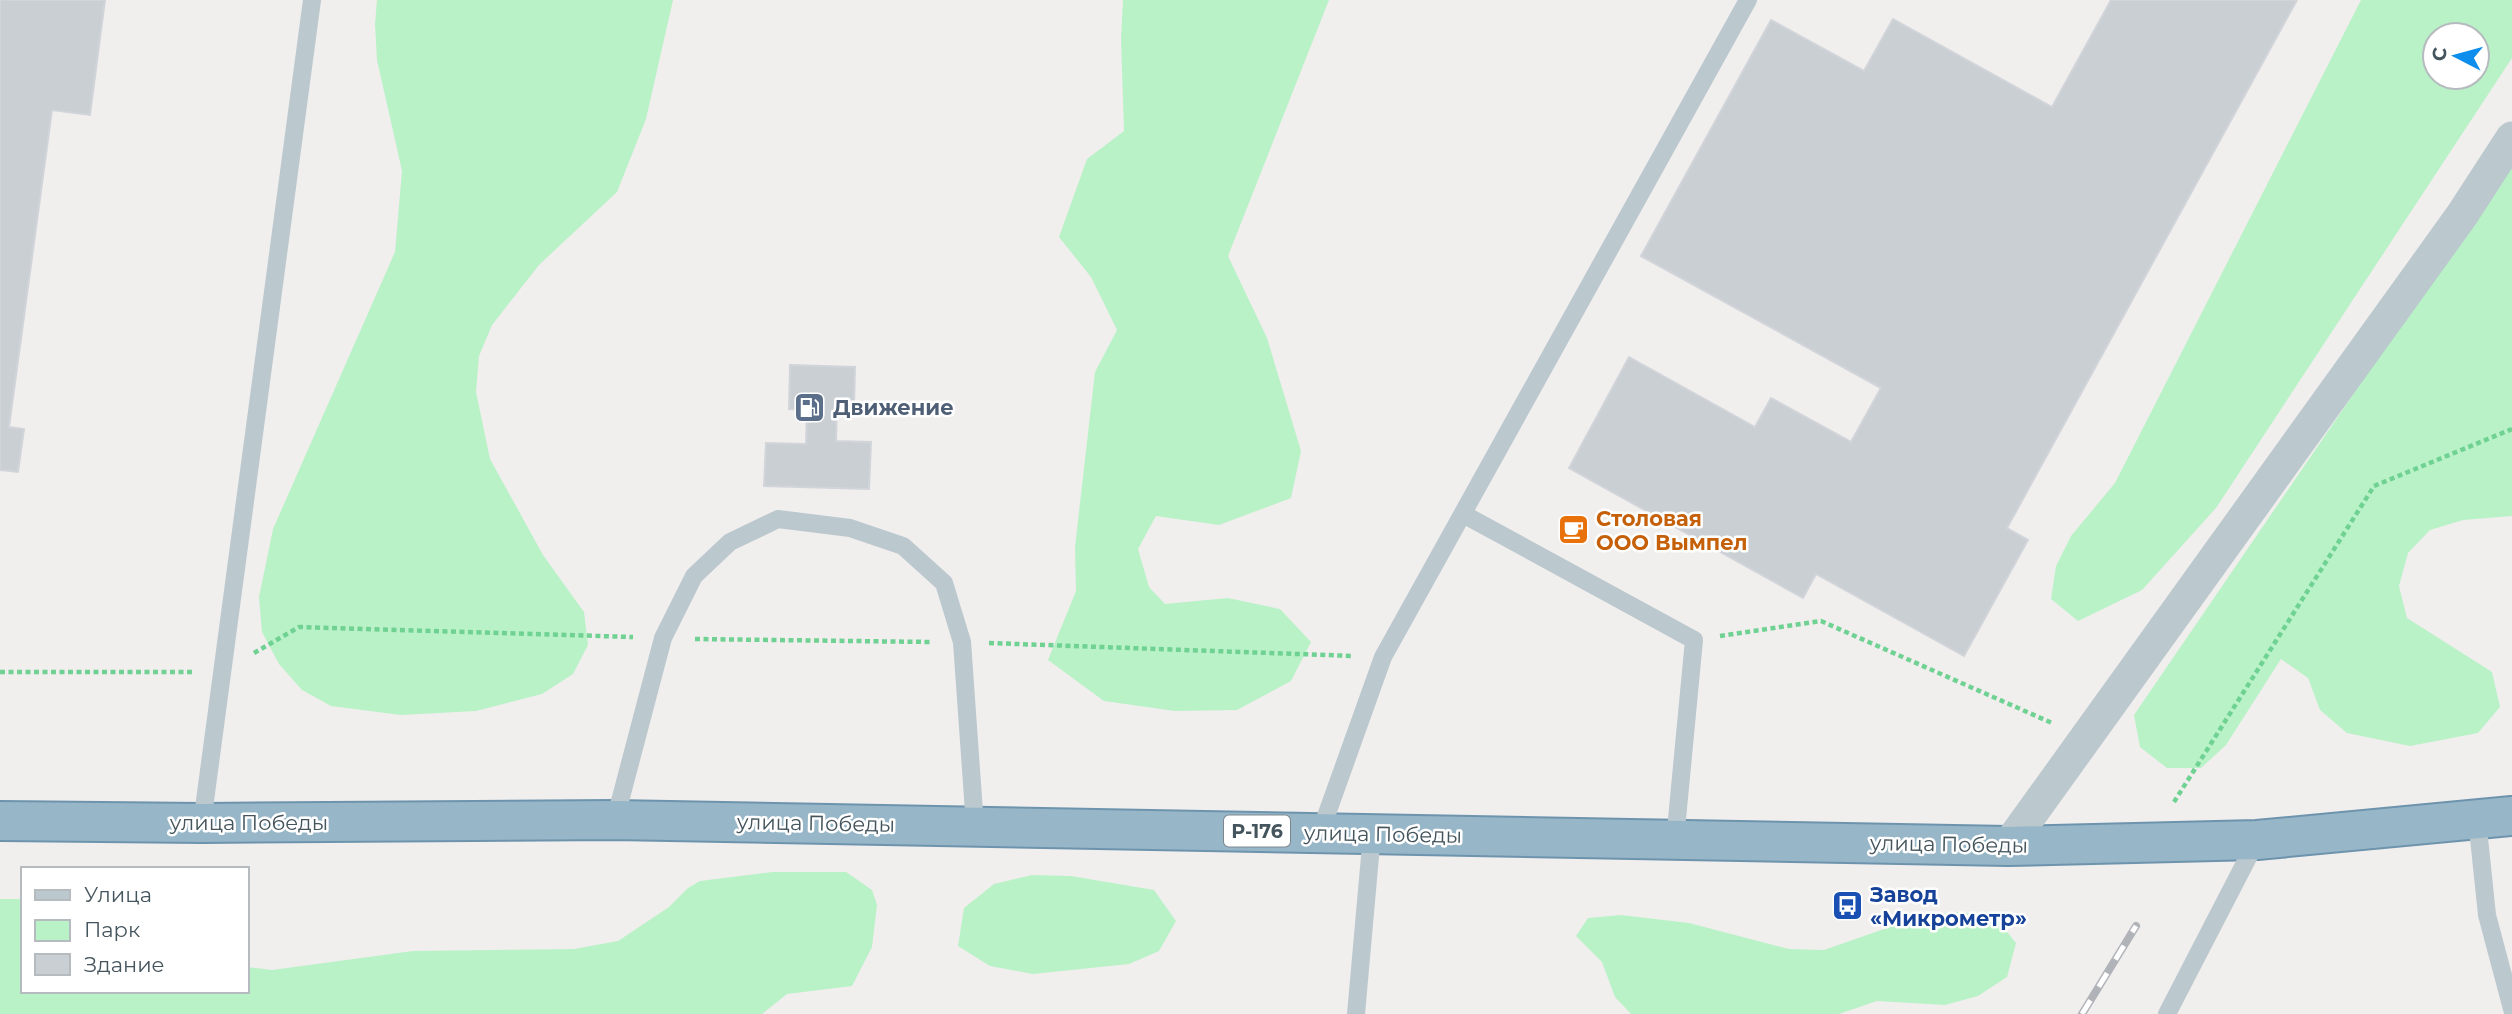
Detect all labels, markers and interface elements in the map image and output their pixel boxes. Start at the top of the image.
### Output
north arrow [2421,21,2491,91]
text: С [2427,46,2452,62]
fuel station icon: Движение [793,390,827,424]
place label: Движение [833,395,954,420]
place label: Столовая ООО Вымпел [1596,506,1748,555]
cafe icon: Столовая ООО Вымпел [1556,513,1590,547]
street label: улица Победы [736,809,895,837]
street label: улица Победы [169,810,328,835]
road number: Р-176 [1224,816,1290,846]
street label: улица Победы [1303,820,1462,848]
street label: улица Победы [1869,830,2028,858]
legend [21,867,248,993]
text: Улица [84,882,152,907]
place label: Завод «Микрометр» [1869,882,2027,931]
bus stop icon: Завод «Микрометр» [1830,889,1864,923]
text: Парк [84,917,140,942]
text: Здание [84,952,165,977]

